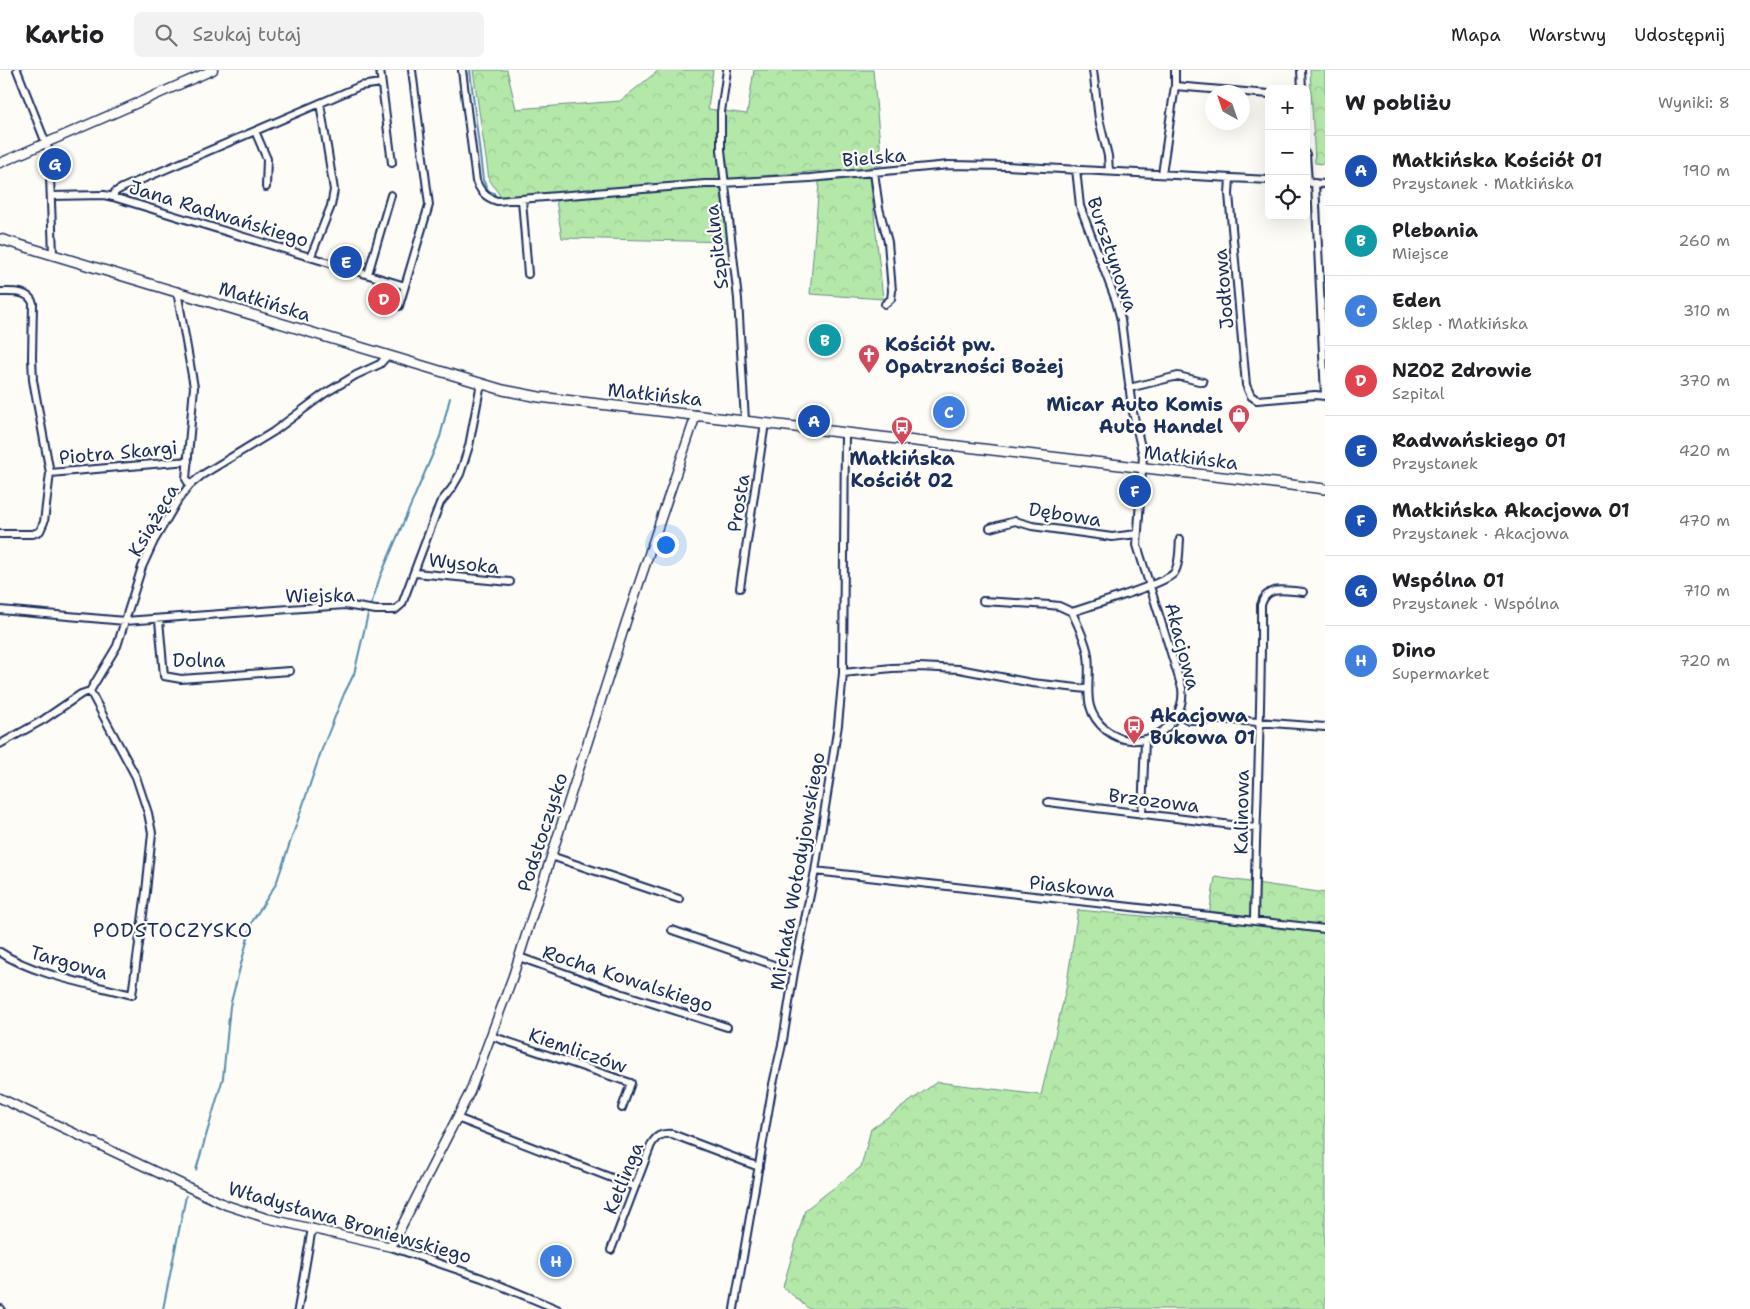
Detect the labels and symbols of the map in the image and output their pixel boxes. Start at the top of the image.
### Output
north arrow [1205,85,1250,130]
street label: Bielska [841,142,907,173]
pin: G [39,145,71,183]
street label: Jana Radwańskiego [126,174,312,253]
street label: Bursztynowa [1081,194,1144,315]
street label: Szpitalna [699,203,734,291]
pin: E [330,243,362,281]
street label: Jodłowa [1208,248,1239,330]
street label: Małkińska [216,276,314,327]
pin: D [368,280,400,318]
pin: B [809,321,841,359]
place label: Kościół pw. Opatrzności Bożej [885,332,1064,379]
church icon: Kościół pw. Opatrzności Bożej [857,343,881,374]
street label: Małkińska [606,377,704,412]
place label: Micar Auto Komis Auto Handel [1046,392,1223,439]
pin: C [933,393,965,431]
pin: A [798,402,830,440]
shop icon: Micar Auto Komis Auto Handel [1227,403,1251,434]
bus stop icon: Małkińska Kościół 02 [890,415,914,446]
street label: Piotra Skargi [58,435,178,470]
street label: Małkińska [1142,439,1240,476]
place label: Małkińska Kościół 02 [849,446,955,493]
street label: Prosta [722,472,755,534]
pin: F [1119,472,1151,510]
street label: Książęca [123,479,184,561]
street label: Dębowa [1027,496,1103,533]
your location [653,532,679,558]
street label: Wysoka [427,547,501,580]
street label: Wiejska [285,582,355,609]
street label: Akacjowa [1159,600,1206,693]
street label: Dolna [173,648,226,673]
place label: Akacjowa Bukowa 01 [1150,703,1255,750]
bus stop icon: Akacjowa Bukowa 01 [1122,714,1146,745]
street label: Michała Wołodyjowskiego [764,750,831,992]
street label: Kalinowa [1228,769,1255,855]
street label: Podstoczysko [511,770,573,895]
street label: Brzozowa [1107,783,1201,818]
street label: Piaskowa [1028,870,1116,903]
district label: PODSTOCZYSKO [93,917,253,943]
street label: Targowa [27,939,111,986]
street label: Rocha Kowalskiego [539,939,716,1018]
street label: Kiemliczów [525,1022,630,1079]
street label: Ketlinga [598,1138,649,1218]
street label: Władysława Broniewskiego [225,1176,475,1269]
pin: H [540,1242,572,1280]

